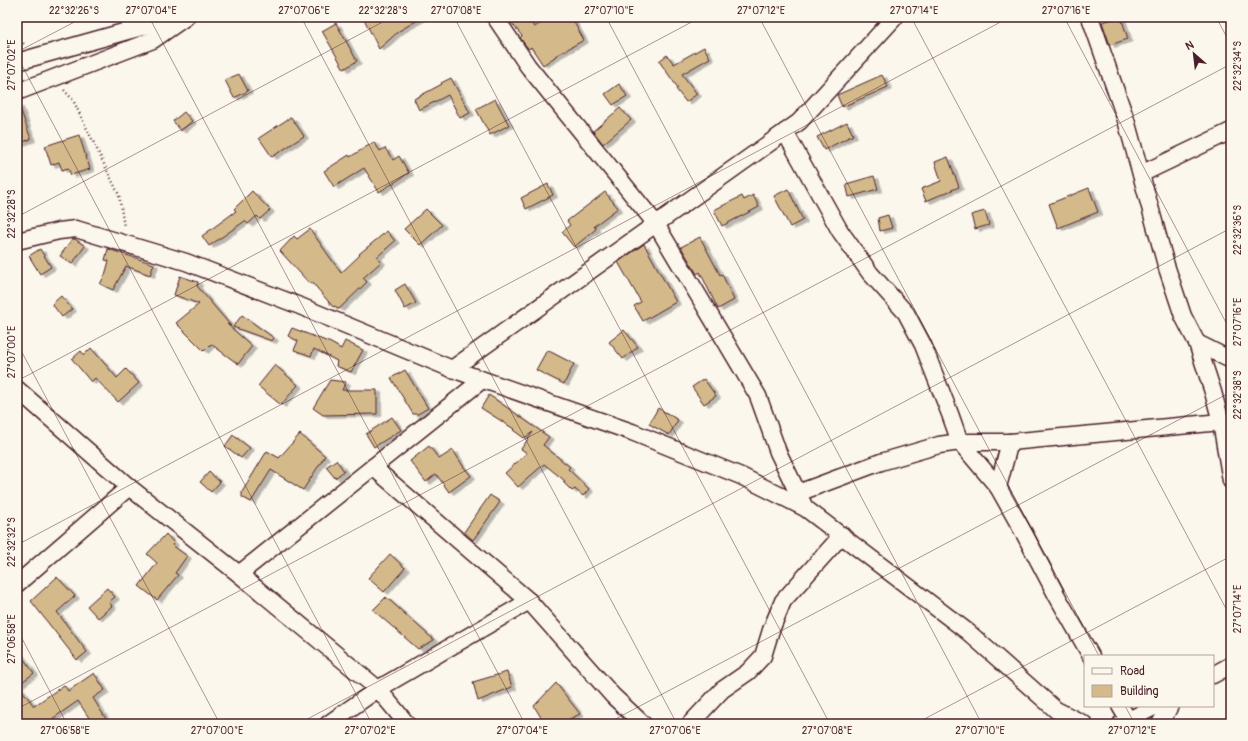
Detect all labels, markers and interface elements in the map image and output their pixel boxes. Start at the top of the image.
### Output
text: 22°32'26"S [49,5,99,17]
text: 27°07'04"E [125,5,177,17]
text: 27°07'06"E [278,5,330,17]
text: 22°32'28"S [358,5,408,17]
text: 27°07'08"E [431,5,481,17]
text: 27°07'10"E [584,5,634,17]
text: 27°07'12"E [737,5,785,17]
text: 27°07'14"E [890,5,938,17]
text: 27°07'16"E [1042,5,1090,17]
north arrow [1174,34,1214,74]
text: N [1183,38,1196,53]
text: 27°07'02"E [6,39,18,91]
text: 22°32'34"S [1232,41,1244,91]
text: 22°32'28"S [6,189,18,239]
text: 22°32'36"S [1232,205,1244,255]
text: 27°07'16"E [1232,298,1244,346]
text: 27°07'00"E [6,326,18,378]
text: 22°32'38"S [1232,370,1244,420]
text: 22°32'32"S [6,517,18,567]
text: 27°07'14"E [1232,585,1244,633]
text: 27°06'58"E [6,614,18,664]
legend [1084,655,1214,707]
text: Road [1120,664,1145,679]
text: Building [1120,684,1159,699]
text: 27°06'58"E [40,725,90,737]
text: 27°07'00"E [191,725,243,737]
text: 27°07'02"E [344,725,396,737]
text: 27°07'04"E [496,725,548,737]
text: 27°07'06"E [649,725,701,737]
text: 27°07'08"E [802,725,852,737]
text: 27°07'10"E [955,725,1005,737]
text: 27°07'12"E [1108,725,1156,737]

